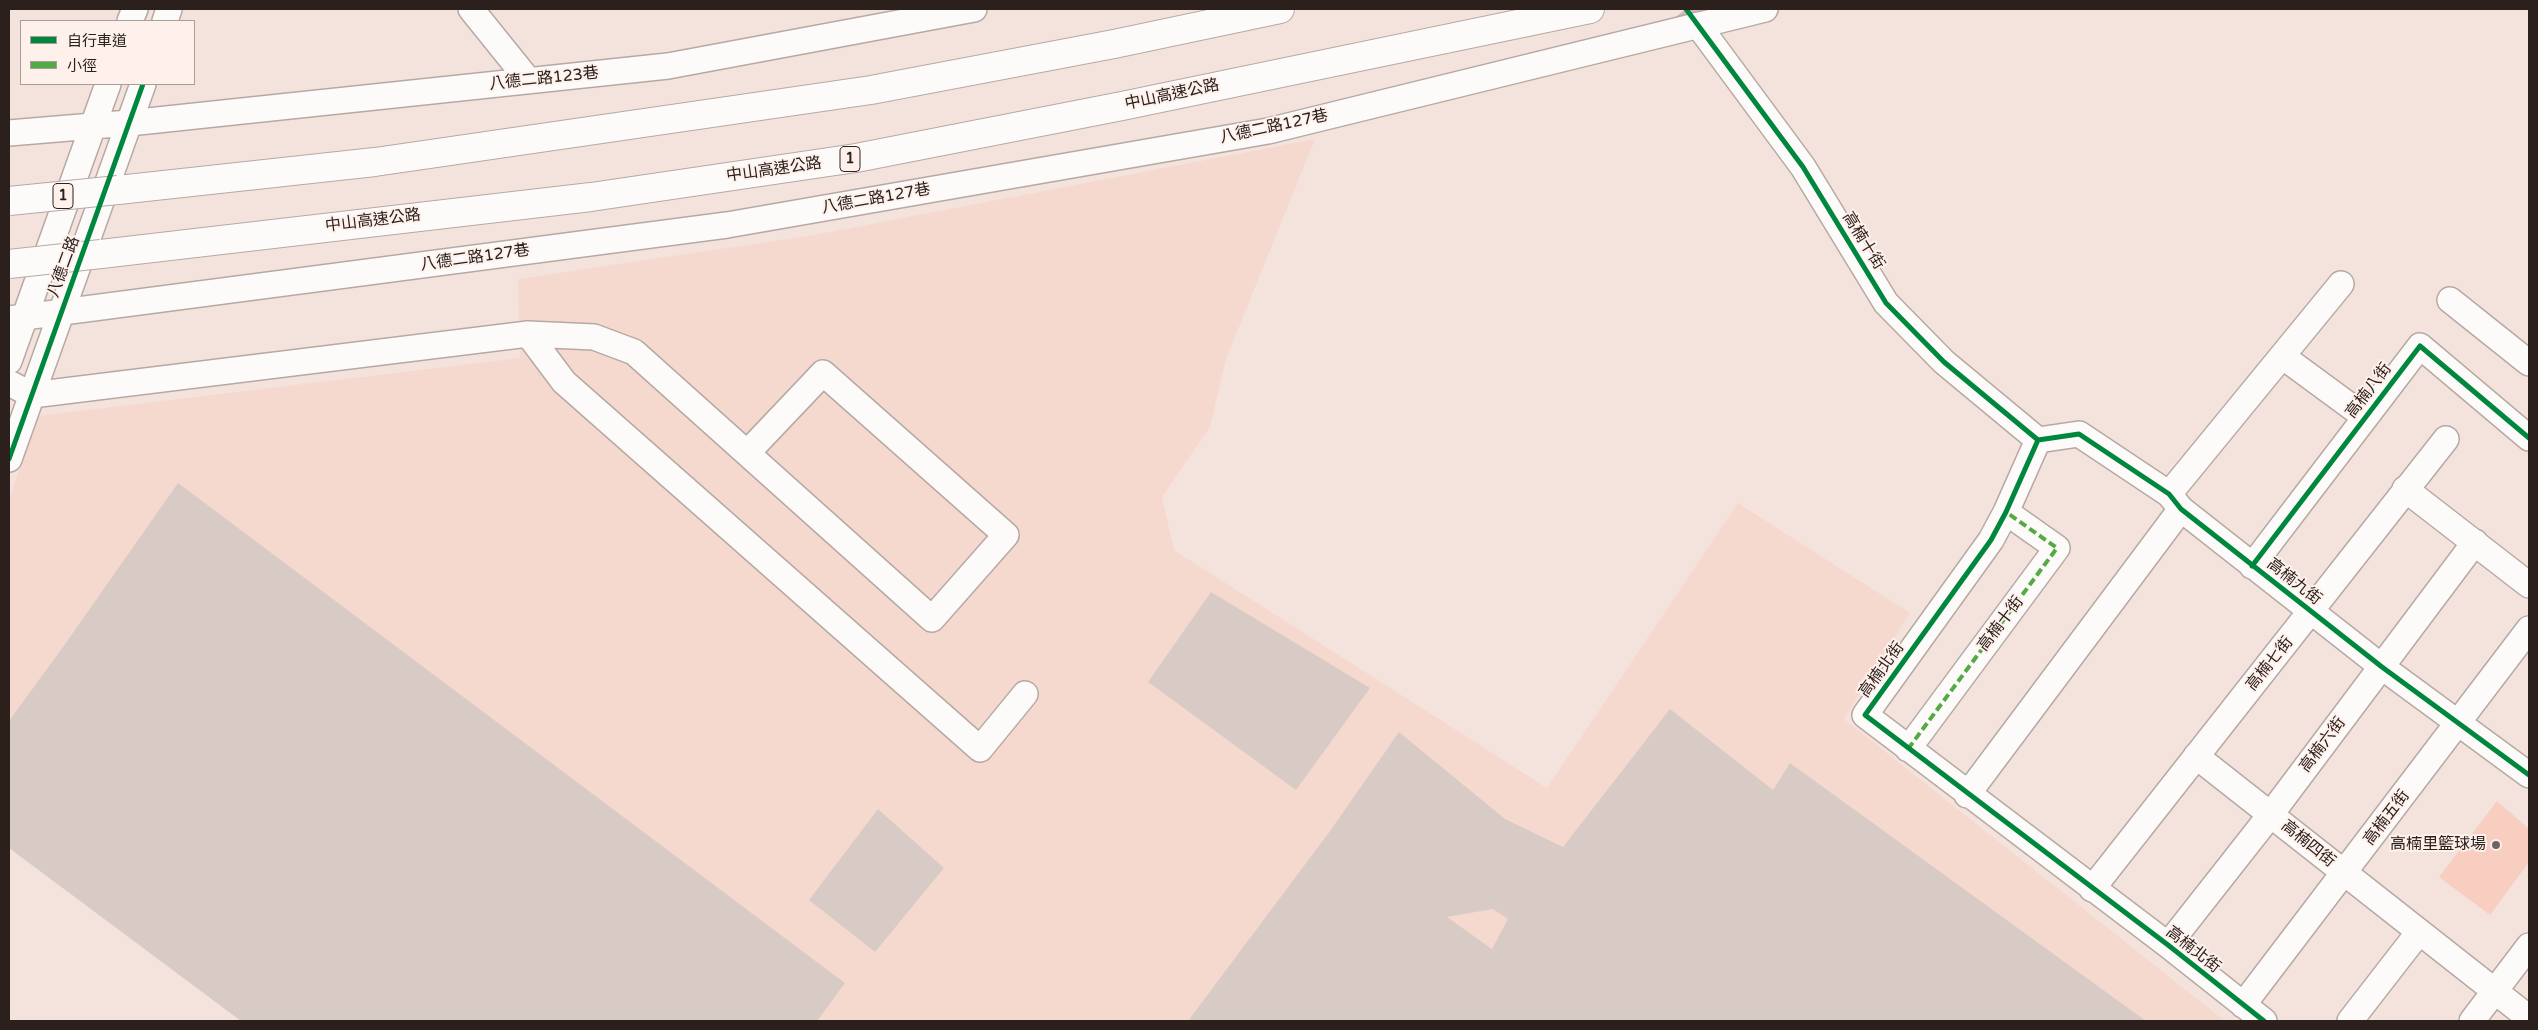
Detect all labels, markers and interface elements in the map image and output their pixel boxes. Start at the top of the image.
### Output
legend [20,20,195,85]
text: 自行車道 [67,32,127,50]
text: 小徑 [67,57,97,75]
street label: 八德二路123巷 [488,64,600,94]
street label: 中山高速公路 [1123,76,1221,114]
street label: 八德二路127巷 [1218,106,1330,148]
road number: 1 [840,146,860,172]
street label: 中山高速公路 [725,154,823,186]
street label: 八德二路127巷 [820,180,932,218]
road number: 1 [53,184,73,208]
street label: 中山高速公路 [324,206,422,236]
street label: 高楠十街 [1838,209,1888,273]
street label: 八德二路 [44,234,84,300]
street label: 八德二路127巷 [419,241,531,275]
street label: 高楠八街 [2342,360,2396,422]
street label: 高楠九街 [2263,555,2325,609]
street label: 高楠十街 [1974,593,2028,655]
street label: 高楠七街 [2242,633,2298,695]
street label: 高楠北街 [1855,638,1909,702]
street label: 高楠六街 [2296,714,2350,776]
street label: 高楠五街 [2360,787,2414,849]
street label: 高楠四街 [2277,816,2339,872]
place label: 高楠里籃球場 [2390,835,2486,855]
marker: 高楠里籃球場 [2490,839,2502,851]
street label: 高楠北街 [2162,923,2224,977]

